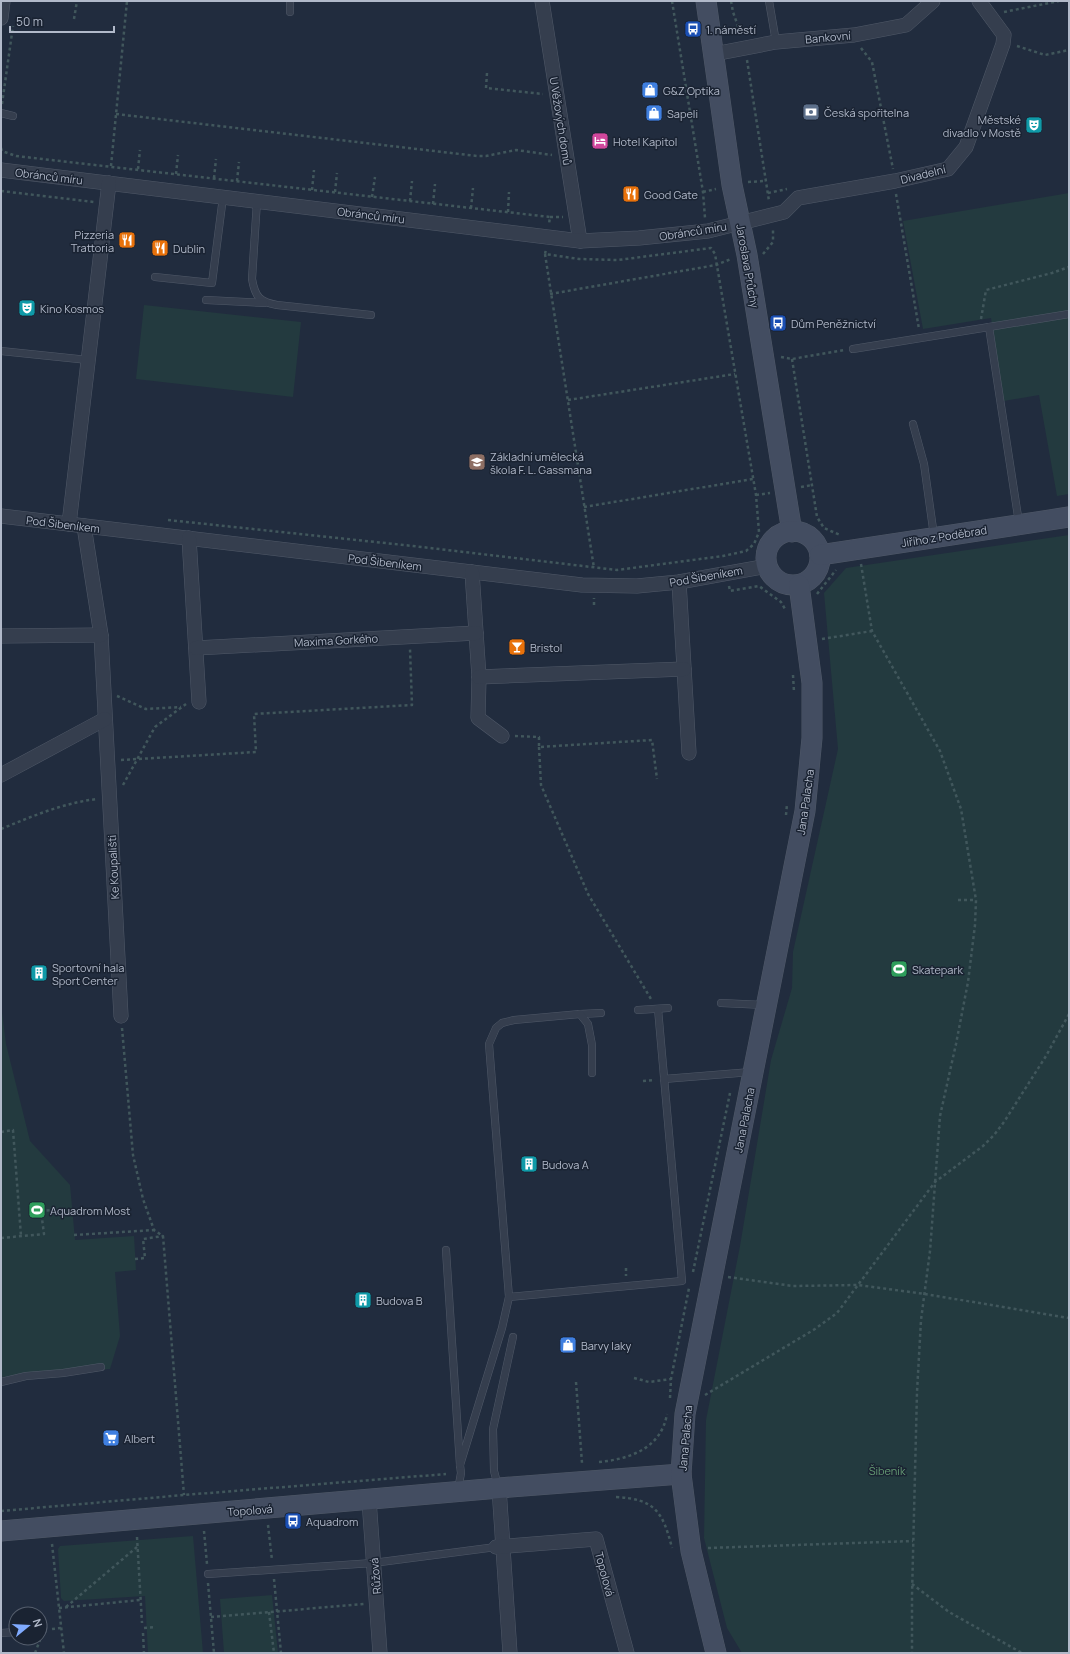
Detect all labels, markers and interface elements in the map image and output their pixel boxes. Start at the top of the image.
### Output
scale bar [10,8,114,34]
text: 50 m [16,13,43,30]
bus stop icon: 1. náměstí [683,19,703,39]
place label: 1. náměstí [706,22,756,37]
street label: Bankovní [805,27,852,46]
street label: U Věžových domů [547,76,575,166]
shop icon: G&Z Optika [640,80,660,100]
place label: G&Z Optika [663,83,720,98]
bank icon: Česká spořitelna [801,102,821,122]
shop icon: Sapeli [644,103,664,123]
place label: Česká spořitelna [824,105,909,120]
place label: Sapeli [667,106,698,121]
place label: Městské divadlo v Mostě [943,112,1022,140]
theatre icon: Městské divadlo v Mostě [1024,115,1044,135]
hotel icon: Hotel Kapitol [590,131,610,151]
place label: Hotel Kapitol [613,134,677,149]
street label: Divadelní [899,161,948,187]
street label: Obránců míru [14,164,84,188]
restaurant icon: Good Gate [621,184,641,204]
place label: Good Gate [644,187,699,202]
street label: Obránců míru [336,203,406,227]
street label: Obránců míru [658,218,728,244]
street label: Jaroslava Průchy [733,223,763,309]
place label: Pizzeria Trattoria [71,227,114,255]
restaurant icon: Pizzeria Trattoria [117,230,137,250]
restaurant icon: Dublin [150,238,170,258]
place label: Dublin [173,241,205,256]
theatre icon: Kino Kosmos [17,298,37,318]
place label: Kino Kosmos [40,301,104,316]
bus stop icon: Dům Peněžnictví [768,313,788,333]
place label: Dům Peněžnictví [791,316,876,331]
place label: Základní umělecká škola F. L. Gassmana [490,449,592,477]
school or university icon: Základní umělecká škola F. L. Gassmana [467,452,487,472]
street label: Pod Šibeníkem [25,512,101,536]
street label: Jiřího z Poděbrad [900,522,988,550]
street label: Pod Šibeníkem [347,550,423,574]
street label: Pod Šibeníkem [668,562,744,590]
street label: Maxima Gorkého [294,630,379,650]
bar icon: Bristol [507,637,527,657]
place label: Bristol [530,640,562,655]
street label: Jana Palacha [793,768,817,836]
street label: Ke Koupališti [104,834,122,900]
sports icon: Skatepark [889,959,909,979]
place label: Sportovní hala Sport Center [52,960,124,988]
place label: Skatepark [912,962,963,977]
building icon: Sportovní hala Sport Center [29,963,49,983]
street label: Jana Palacha [730,1086,758,1154]
building icon: Budova A [519,1154,539,1174]
place label: Budova A [542,1157,589,1172]
sports icon: Aquadrom Most [27,1200,47,1220]
place label: Aquadrom Most [50,1203,130,1218]
building icon: Budova B [353,1290,373,1310]
place label: Budova B [376,1293,423,1308]
shop icon: Barvy laky [558,1335,578,1355]
place label: Barvy laky [581,1338,631,1353]
street label: Jana Palacha [675,1404,695,1472]
supermarket icon: Albert [101,1428,121,1448]
place label: Albert [124,1431,155,1446]
park label: Šibeník [869,1463,906,1478]
street label: Topolová [227,1501,273,1519]
bus stop icon: Aquadrom [283,1511,303,1531]
place label: Aquadrom [306,1514,358,1529]
street label: Topolová [592,1550,618,1598]
street label: Růžová [366,1557,384,1595]
north arrow [8,1606,48,1646]
text: N [30,1617,46,1629]

